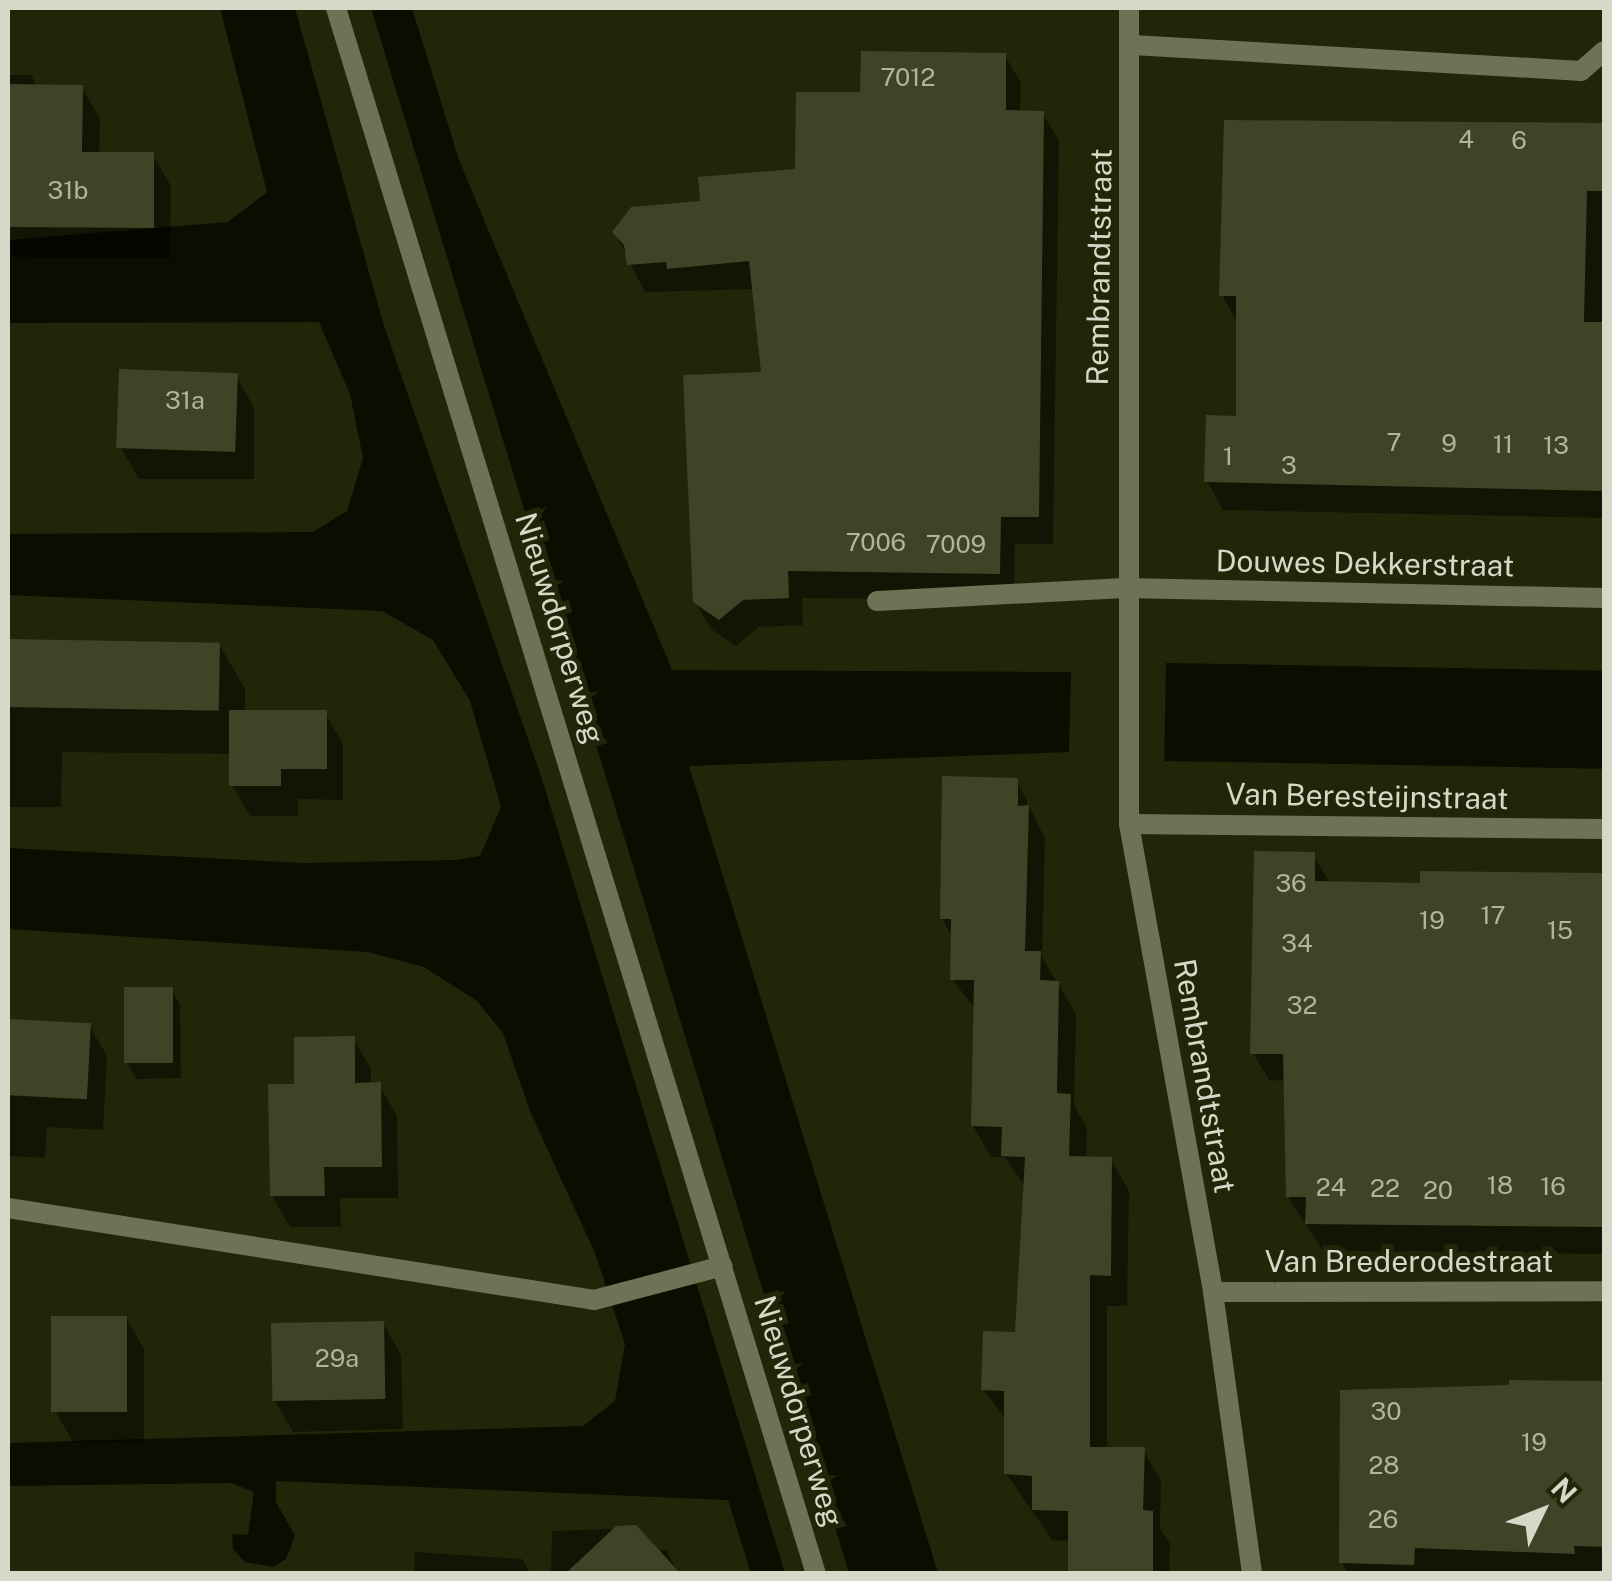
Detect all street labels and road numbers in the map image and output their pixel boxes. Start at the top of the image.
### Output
street label: Rembrandtstraat [1079,148,1119,386]
street label: Nieuwdorperweg [508,508,612,748]
street label: Douwes Dekkerstraat [1215,542,1515,584]
street label: Van Beresteijnstraat [1225,776,1509,816]
street label: Rembrandtstraat [1167,956,1243,1196]
street label: Van Brederodestraat [1265,1243,1553,1279]
street label: Nieuwdorperweg [747,1291,851,1531]

